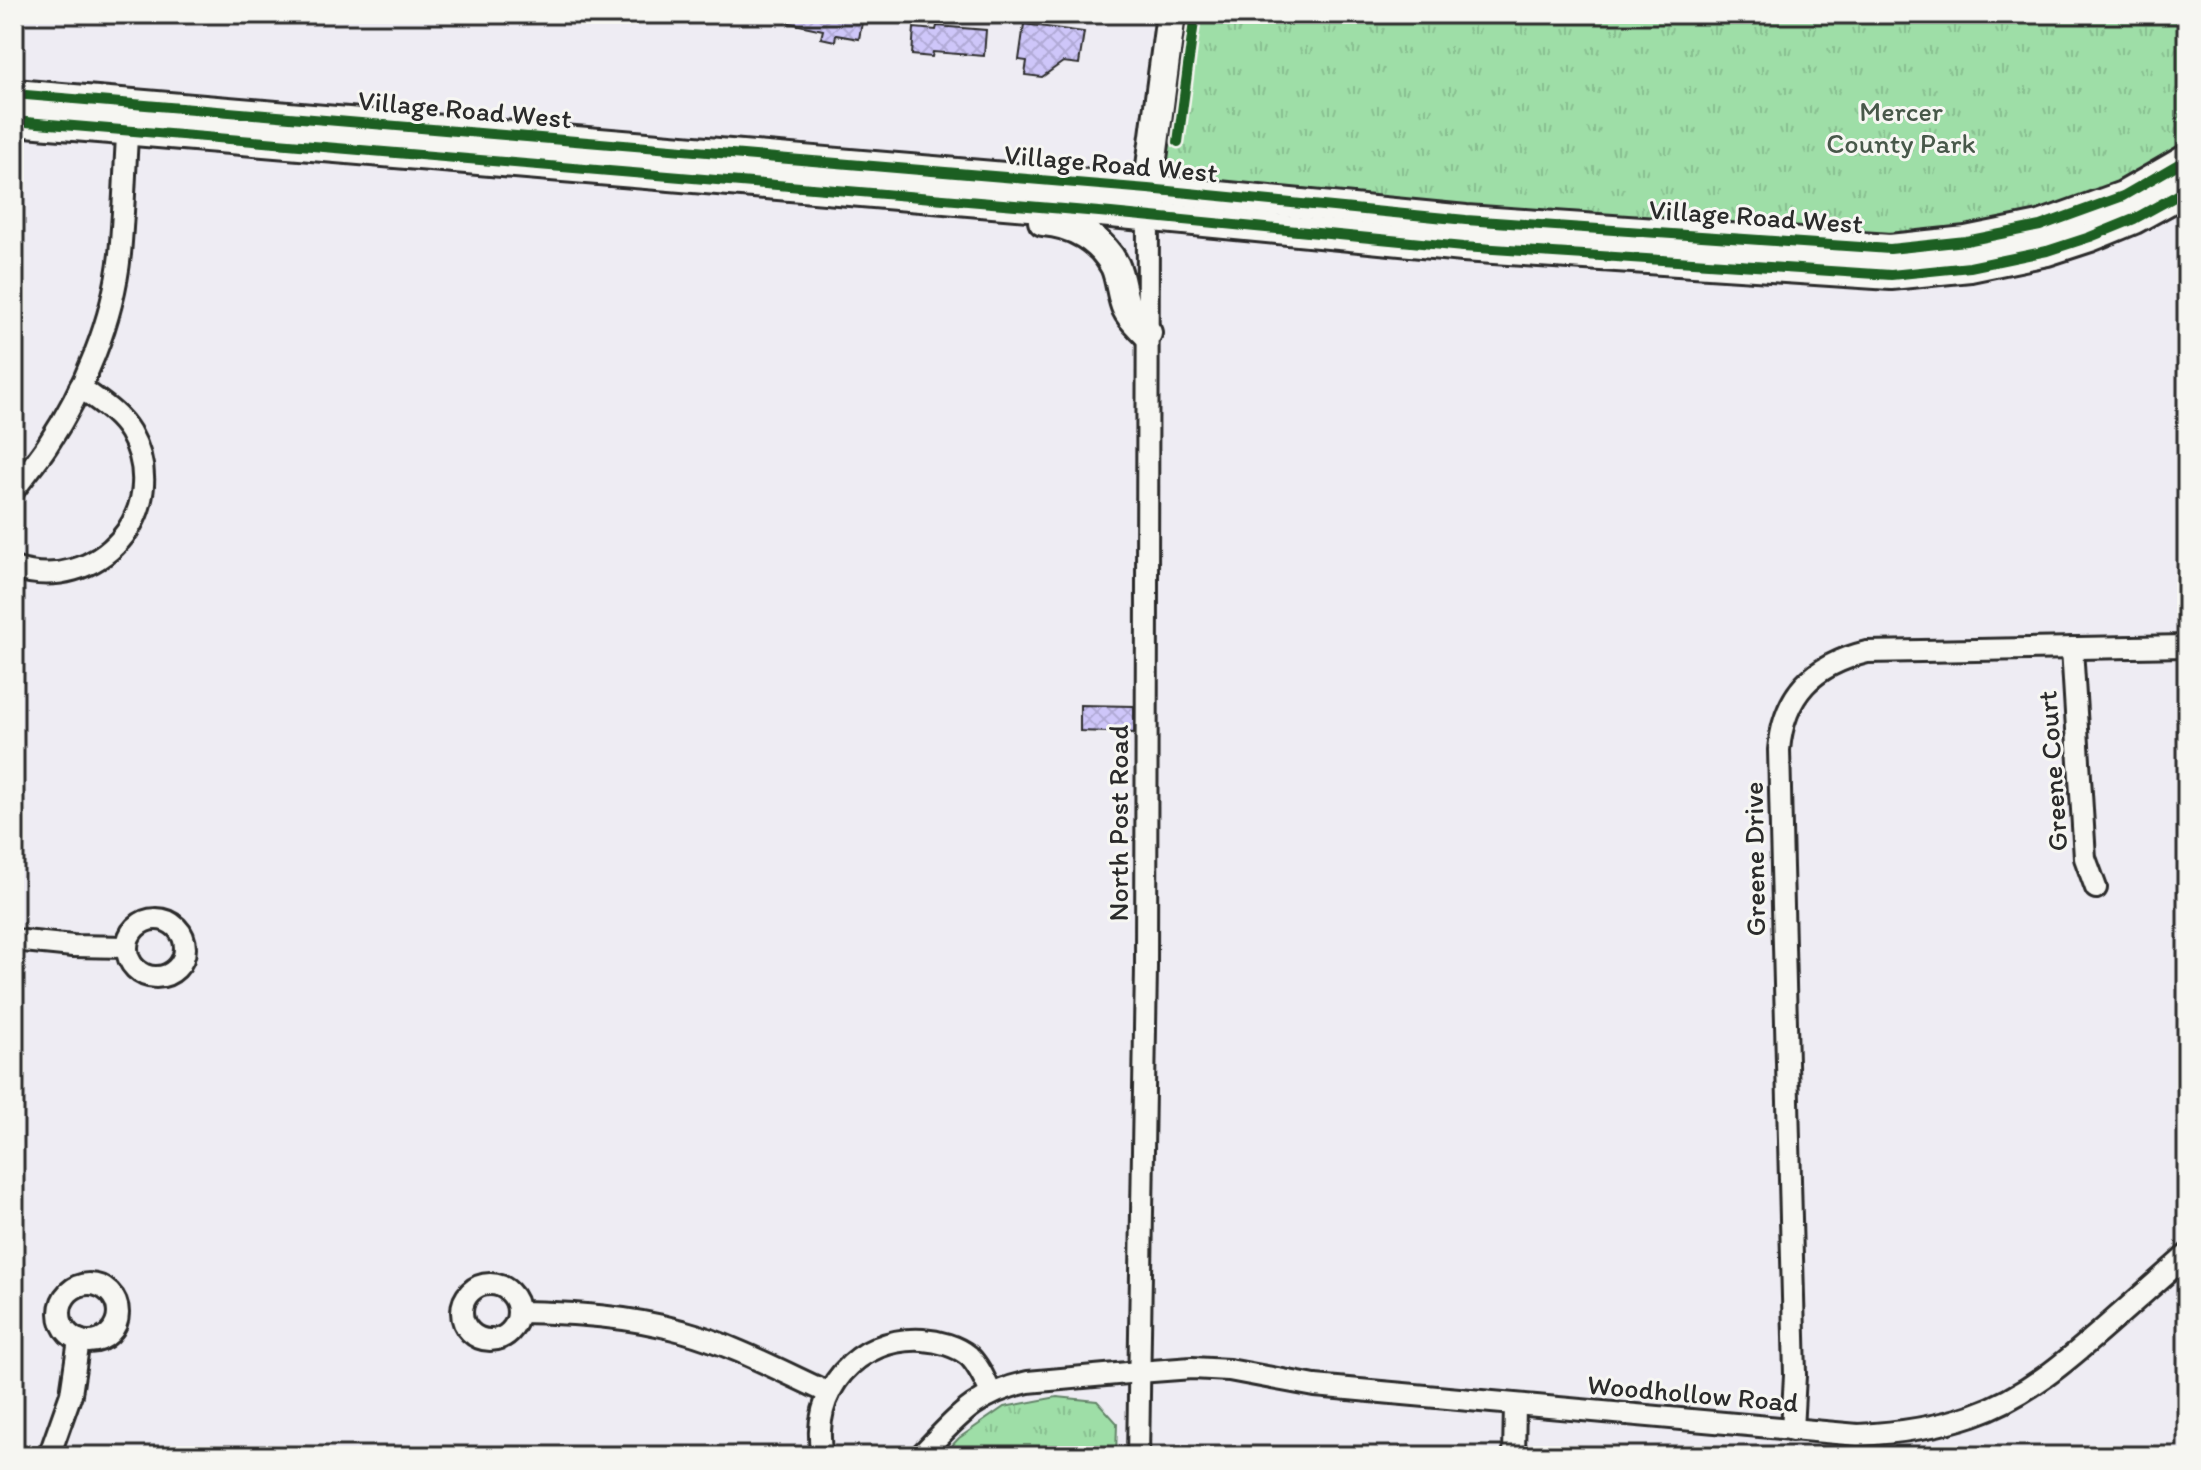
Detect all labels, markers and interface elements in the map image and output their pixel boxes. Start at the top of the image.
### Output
street label: Village Road West [357,83,573,135]
park label: Mercer County Park [1826,94,1976,160]
street label: Village Road West [1003,137,1219,189]
street label: Village Road West [1648,192,1864,240]
street label: Greene Court [2029,689,2075,853]
street label: North Post Road [1101,725,1135,921]
street label: Greene Drive [1736,781,1772,937]
street label: Woodhollow Road [1586,1367,1800,1419]

